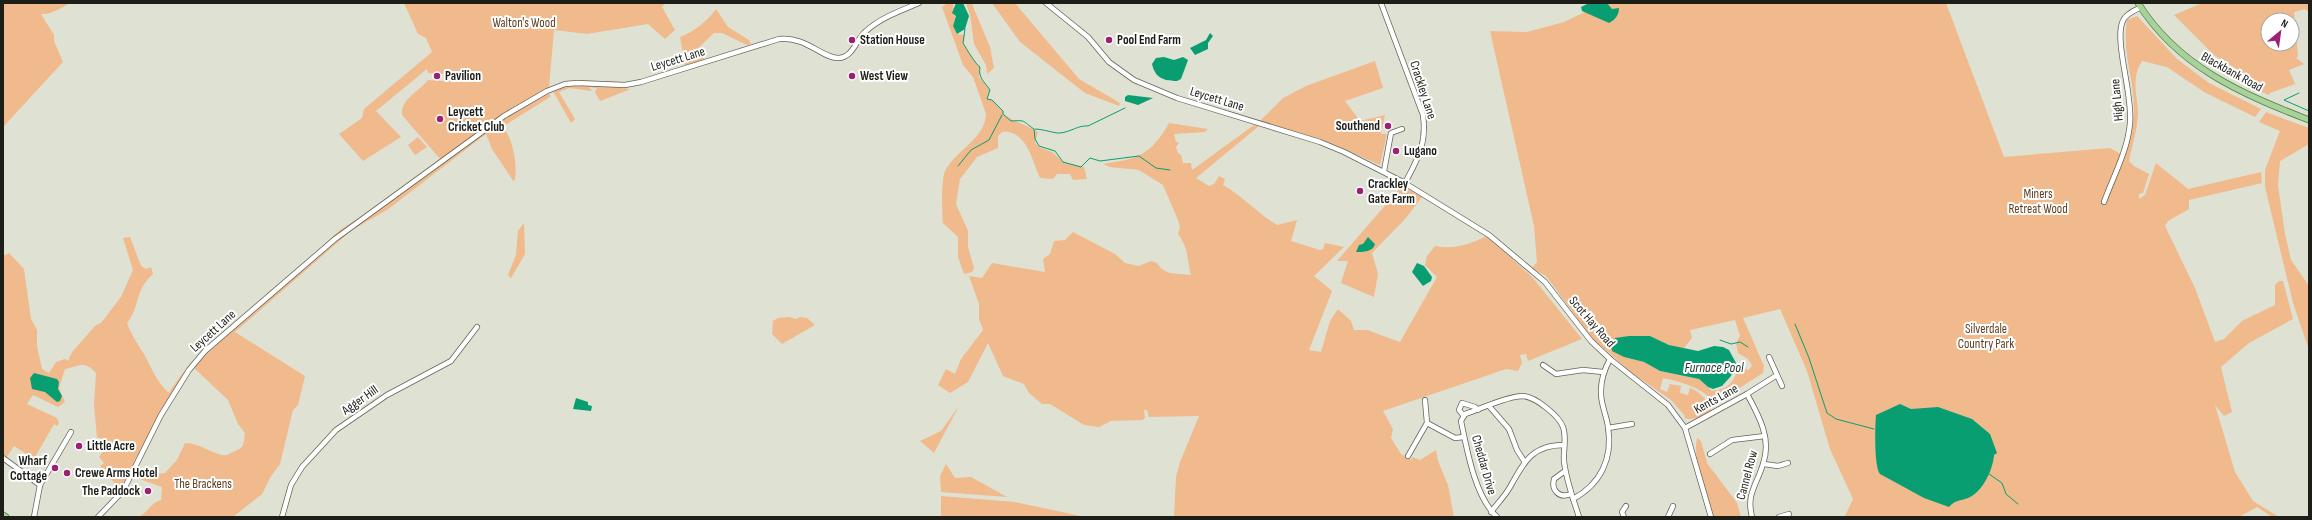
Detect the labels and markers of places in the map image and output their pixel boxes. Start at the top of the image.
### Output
place label: Station House [860,32,925,48]
place label: Pool End Farm [1117,32,1181,48]
marker: Station House [847,35,857,45]
marker: Pool End Farm [1104,35,1114,45]
place label: Pavilion [445,68,481,84]
place label: West View [860,68,908,84]
marker: Pavilion [432,71,442,81]
marker: West View [847,71,857,81]
place label: Leycett Cricket Club [448,104,505,135]
marker: Leycett Cricket Club [435,114,445,124]
place label: Southend [1336,118,1380,134]
marker: Southend [1383,121,1393,131]
place label: Lugano [1404,143,1437,159]
marker: Lugano [1391,146,1401,156]
place label: Crackley Gate Farm [1368,176,1415,207]
marker: Crackley Gate Farm [1355,186,1365,196]
place label: Little Acre [87,438,135,454]
marker: Little Acre [74,441,84,451]
place label: Wharf Cottage [10,453,48,484]
marker: Wharf Cottage [50,463,60,473]
place label: Crewe Arms Hotel [75,465,158,481]
marker: Crewe Arms Hotel [62,468,72,478]
place label: The Paddock [82,483,140,499]
marker: The Paddock [143,486,153,496]

